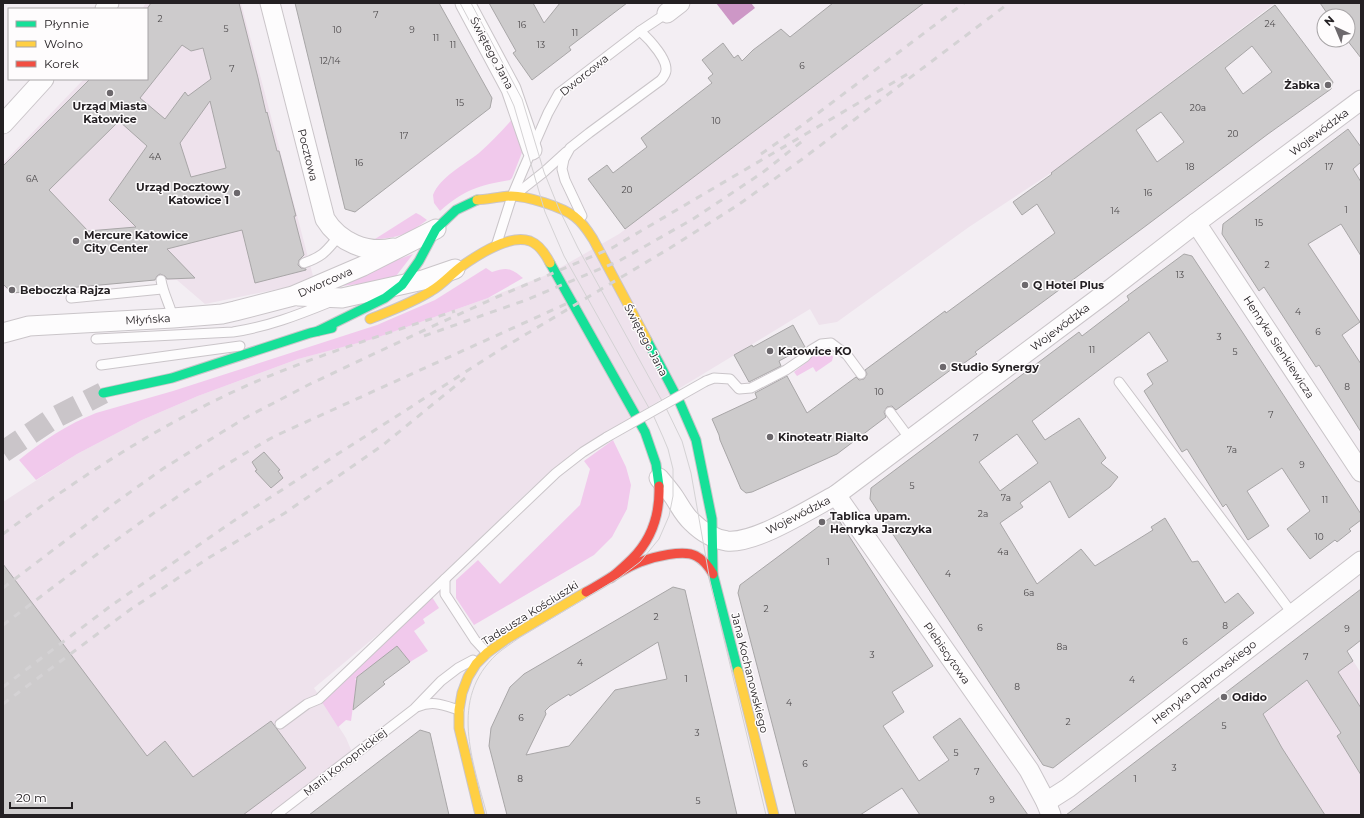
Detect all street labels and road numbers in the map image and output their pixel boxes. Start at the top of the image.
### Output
street label: Świętego Jana [467,14,517,92]
street label: Dworcowa [557,51,611,99]
street label: Wojewódzka [1287,105,1351,159]
street label: Pocztowa [295,127,321,183]
street label: Dworcowa [295,264,355,300]
street label: Henryka Sienkiewicza [1240,293,1318,401]
street label: Wojewódzka [1028,300,1092,354]
street label: Świętego Jana [621,301,671,379]
street label: Młyńska [125,311,171,327]
street label: Wojewódzka [763,493,833,537]
street label: Tadeusza Kościuszki [479,578,581,648]
street label: Jana Kochanowskiego [728,611,772,734]
street label: Plebiscytowa [921,619,973,687]
street label: Henryka Dąbrowskiego [1149,637,1259,727]
street label: Marii Konopnickiej [301,725,389,799]

